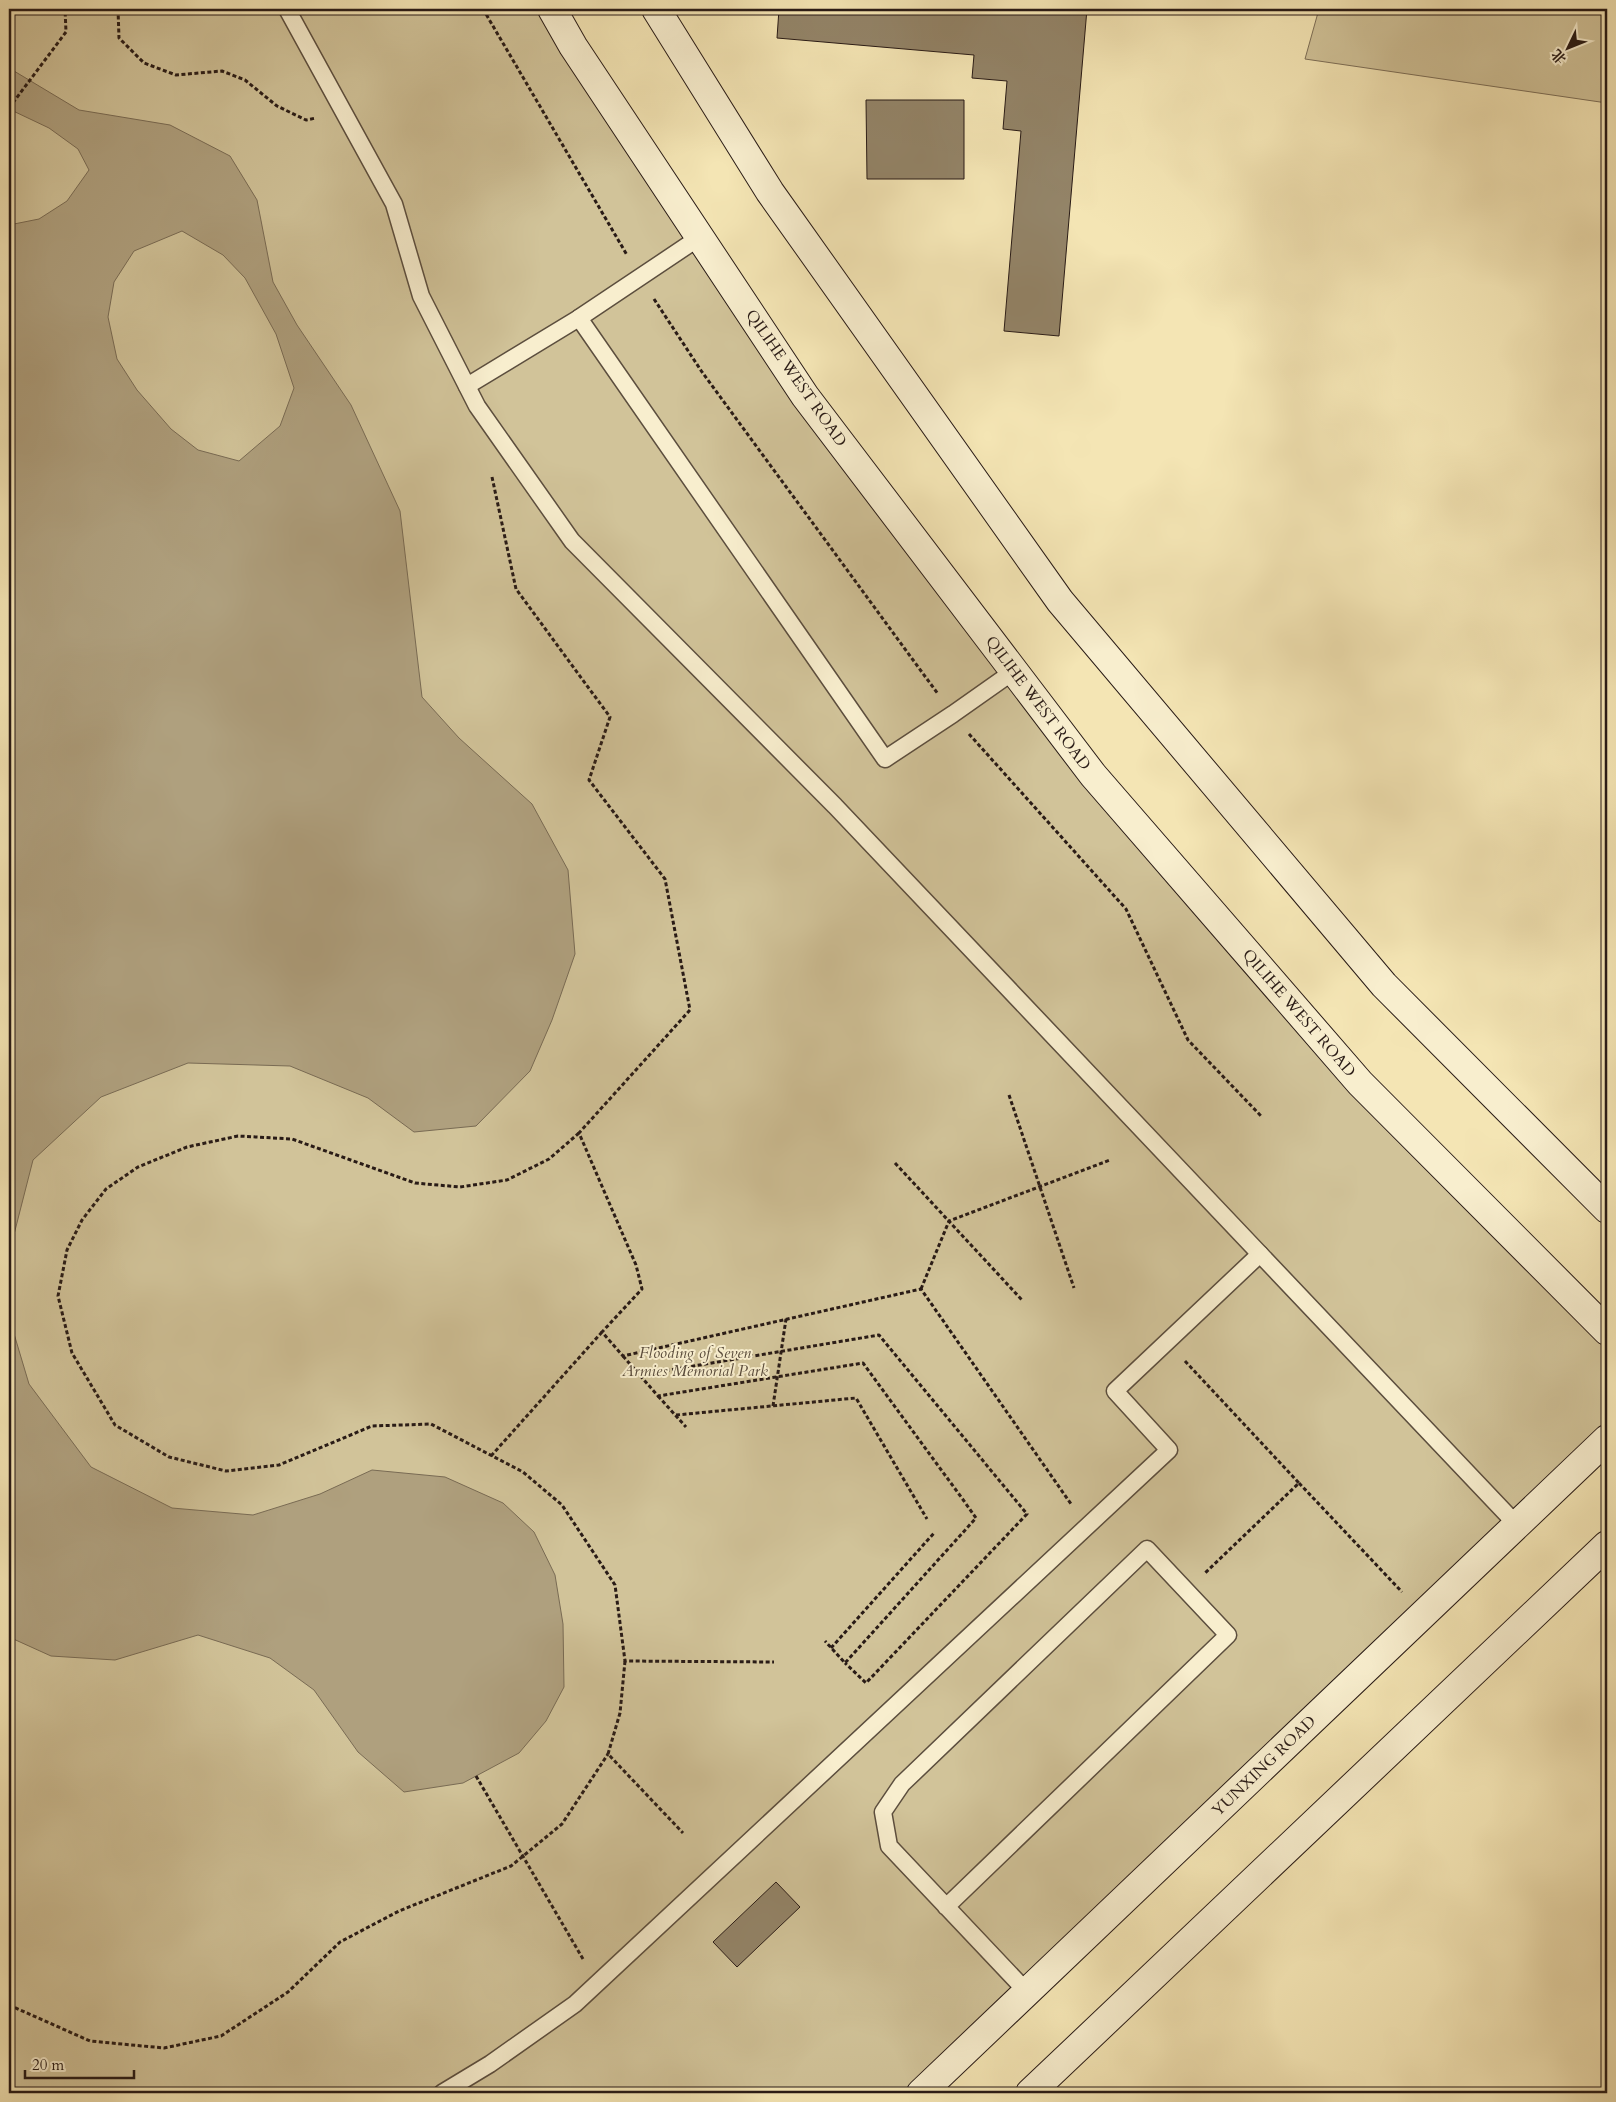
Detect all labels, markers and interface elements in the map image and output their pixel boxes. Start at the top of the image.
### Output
north arrow [1544,22,1594,72]
text: 北 [1547,45,1571,68]
street label: QILIHE WEST ROAD [740,305,852,451]
street label: QILIHE WEST ROAD [980,631,1096,775]
street label: QILIHE WEST ROAD [1237,944,1361,1082]
park label: Flooding of Seven Armies Memorial Park [621,1342,768,1382]
street label: YUNXING ROAD [1207,1711,1321,1821]
scale bar [25,2047,134,2079]
text: 20 m [32,2055,64,2075]

